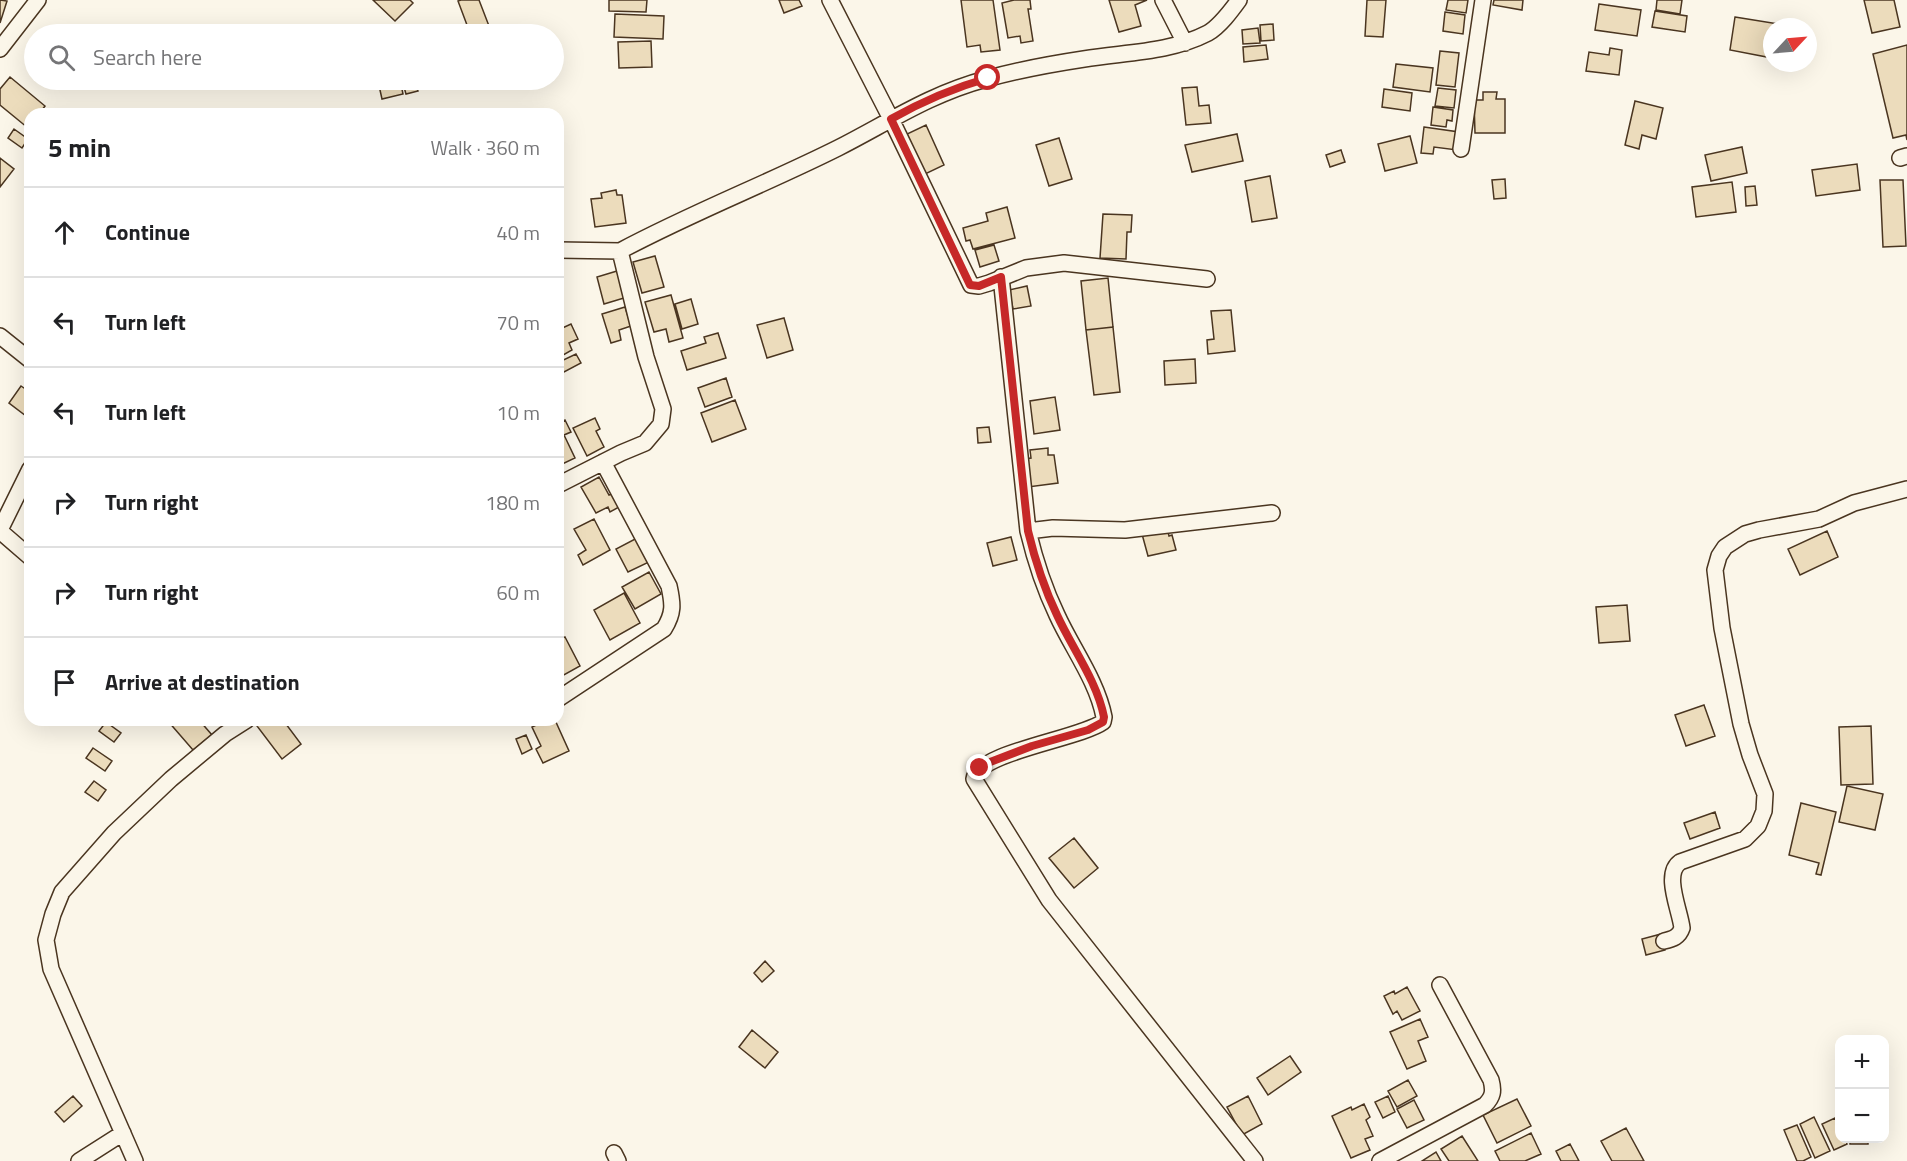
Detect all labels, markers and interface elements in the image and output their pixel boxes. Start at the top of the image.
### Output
north arrow [1763,18,1817,72]
search box [24,24,564,90]
text: Search here [93,40,202,74]
icon: search [45,41,78,74]
route start [974,64,1000,90]
text: 5 min [48,128,111,167]
text: Walk · 360 m [431,132,540,163]
text: Continue [105,215,190,249]
icon: ahead [48,216,81,249]
text: 40 m [496,217,540,248]
text: Turn left [105,305,186,339]
icon: left [48,306,81,339]
text: 70 m [496,307,540,338]
text: Turn left [105,395,186,429]
icon: left [48,396,81,429]
text: 10 m [496,397,540,428]
text: Turn right [105,485,199,519]
icon: right [48,486,81,519]
text: 180 m [485,487,540,518]
text: Turn right [105,575,199,609]
icon: right [48,576,81,609]
text: 60 m [496,577,540,608]
text: Arrive at destination [105,665,300,699]
icon: arrive [48,666,81,699]
route end [966,754,992,780]
map controls [1835,1035,1889,1143]
button: + [1835,1035,1889,1089]
button: − [1835,1089,1889,1143]

